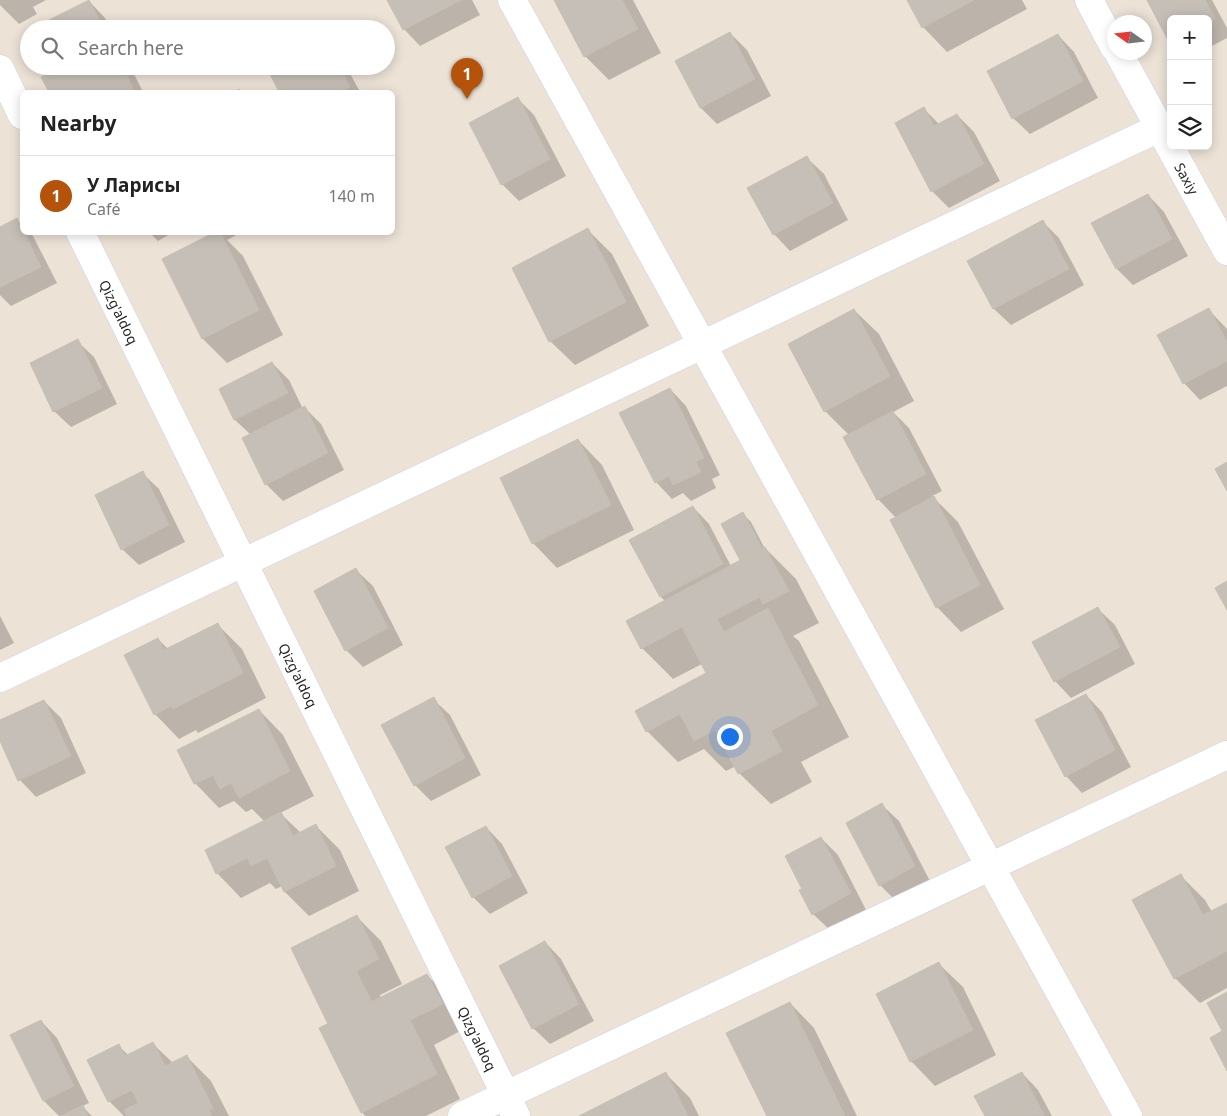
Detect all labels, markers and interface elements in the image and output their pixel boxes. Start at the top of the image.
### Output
north arrow [1107,15,1152,60]
map controls [1167,15,1212,150]
button: + [1167,15,1212,60]
search box [20,20,395,75]
icon: search [38,34,66,62]
text: Search here [78,35,184,61]
pin: 1 [451,58,483,99]
button: − [1167,60,1212,105]
button: layers [1167,105,1212,150]
text: Nearby [40,109,116,137]
street label: Saxiy [1171,159,1204,198]
text: У Ларисы [87,172,181,198]
text: 1 [51,185,61,207]
text: 140 m [328,185,375,207]
text: Café [87,198,121,220]
street label: Qizg'aldoq [95,276,143,347]
street label: Qizg'aldoq [275,640,322,710]
your location [717,724,743,750]
street label: Qizg'aldoq [454,1003,502,1074]

